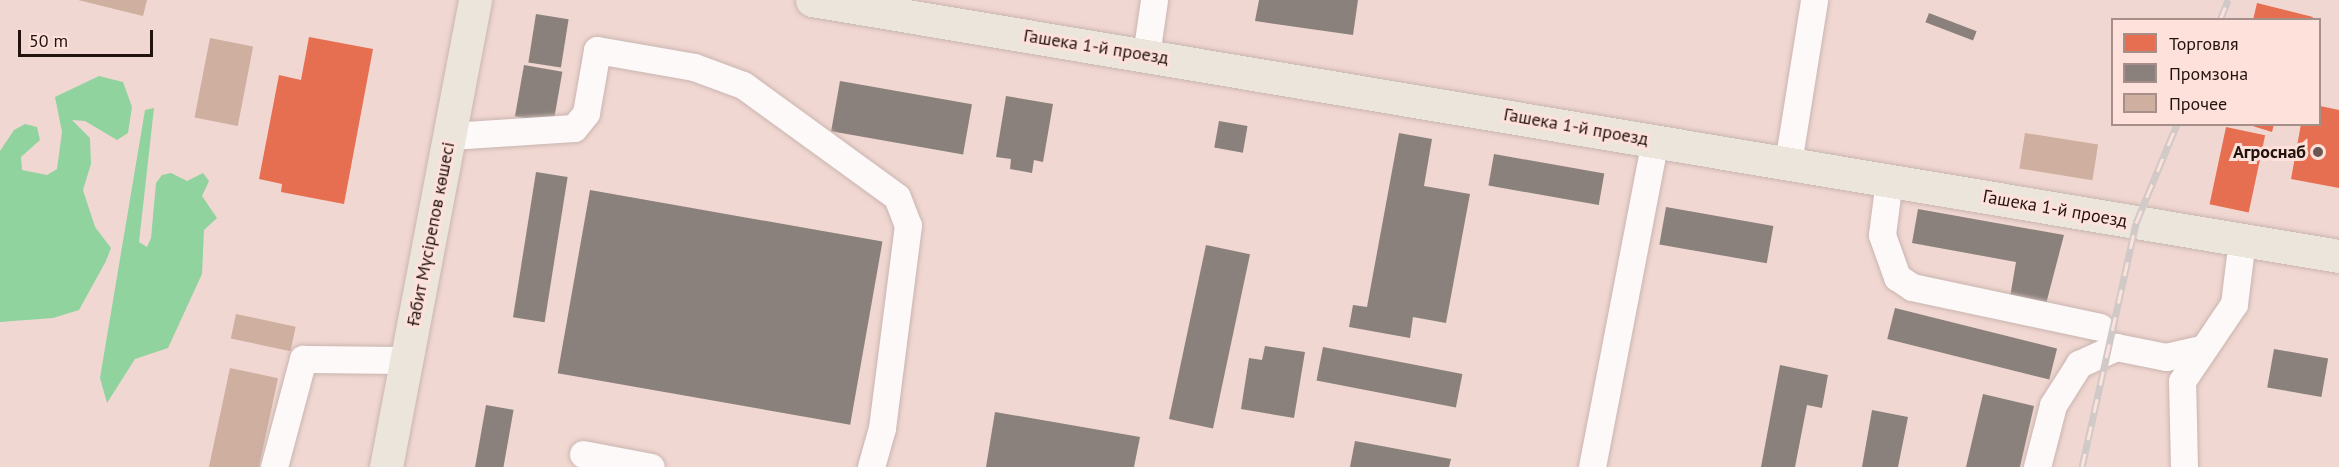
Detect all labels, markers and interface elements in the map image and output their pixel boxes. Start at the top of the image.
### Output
scale bar [21,18,156,56]
legend [2111,18,2321,126]
street label: Гашека 1-й проезд [1022,25,1170,69]
text: 50 m [29,29,68,52]
text: Торговля [2169,32,2239,55]
text: Промзона [2169,62,2248,85]
text: Прочее [2169,92,2227,115]
street label: Гашека 1-й проезд [1502,104,1650,150]
street label: Ғабит Мүсірепов көшесі [402,140,460,328]
place label: Агроснаб [2233,141,2306,163]
marker: Агроснаб [2311,145,2325,159]
street label: Гашека 1-й проезд [1981,186,2129,232]

